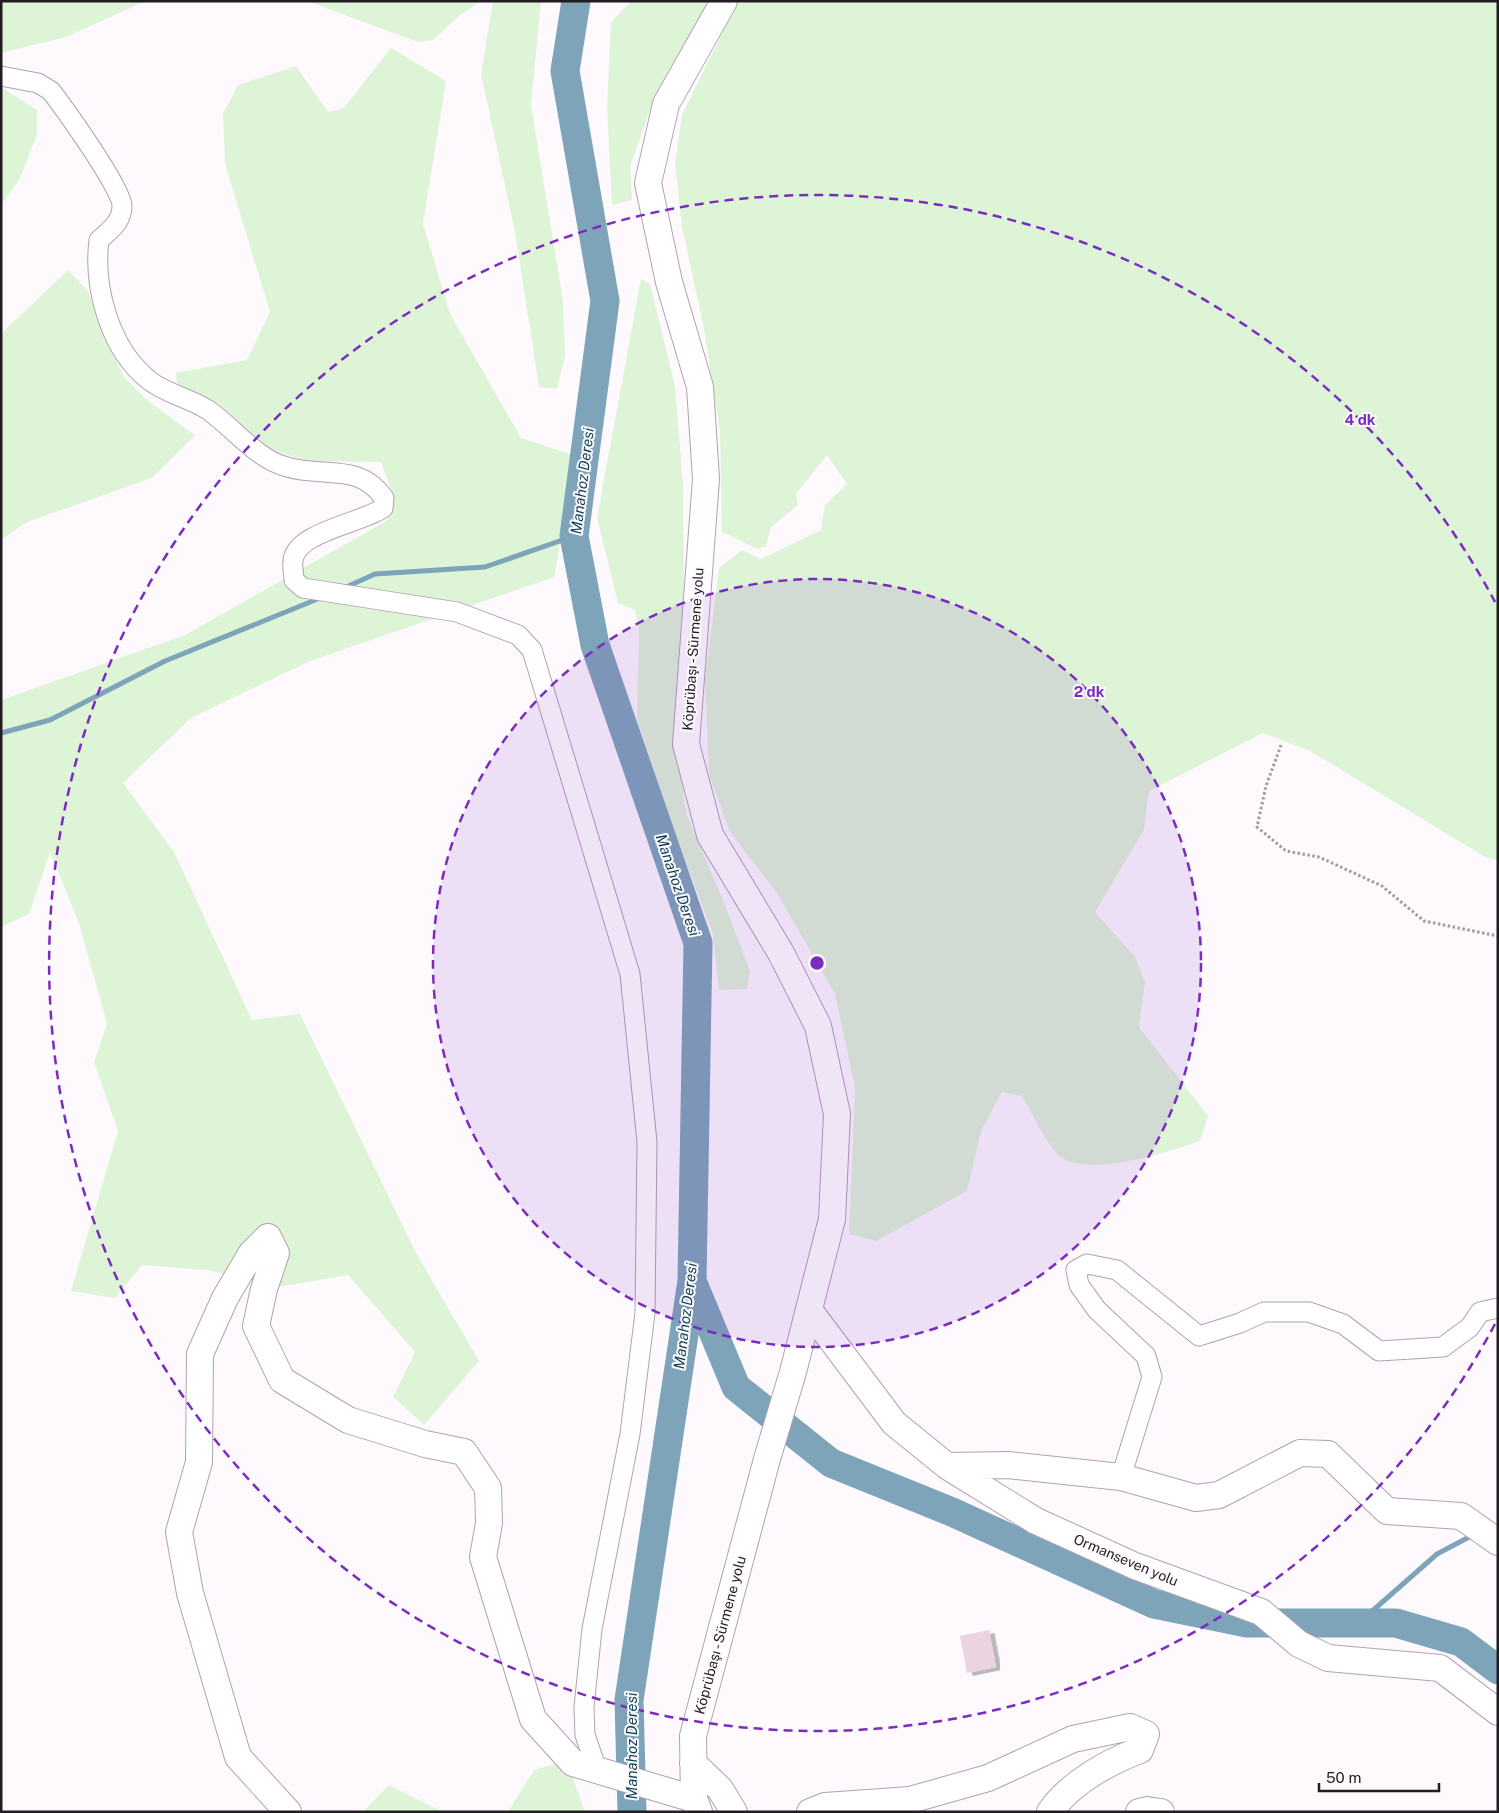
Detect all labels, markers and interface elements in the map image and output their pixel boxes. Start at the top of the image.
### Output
text: 4 dk [1345,411,1376,428]
water label: Manahoz Deresi [567,427,597,535]
street label: Köprübaşı - Sürmene yolu [679,567,707,731]
text: 2 dk [1074,683,1105,700]
water label: Manahoz Deresi [653,832,704,939]
centre of rings [808,954,826,972]
water label: Manahoz Deresi [670,1262,700,1370]
street label: Ormanseven yolu [1071,1531,1181,1589]
street label: Köprübaşı - Sürmene yolu [691,1554,749,1716]
water label: Manahoz Deresi [623,1692,640,1799]
scale bar [1319,1760,1439,1792]
text: 50 m [1326,1769,1361,1786]

